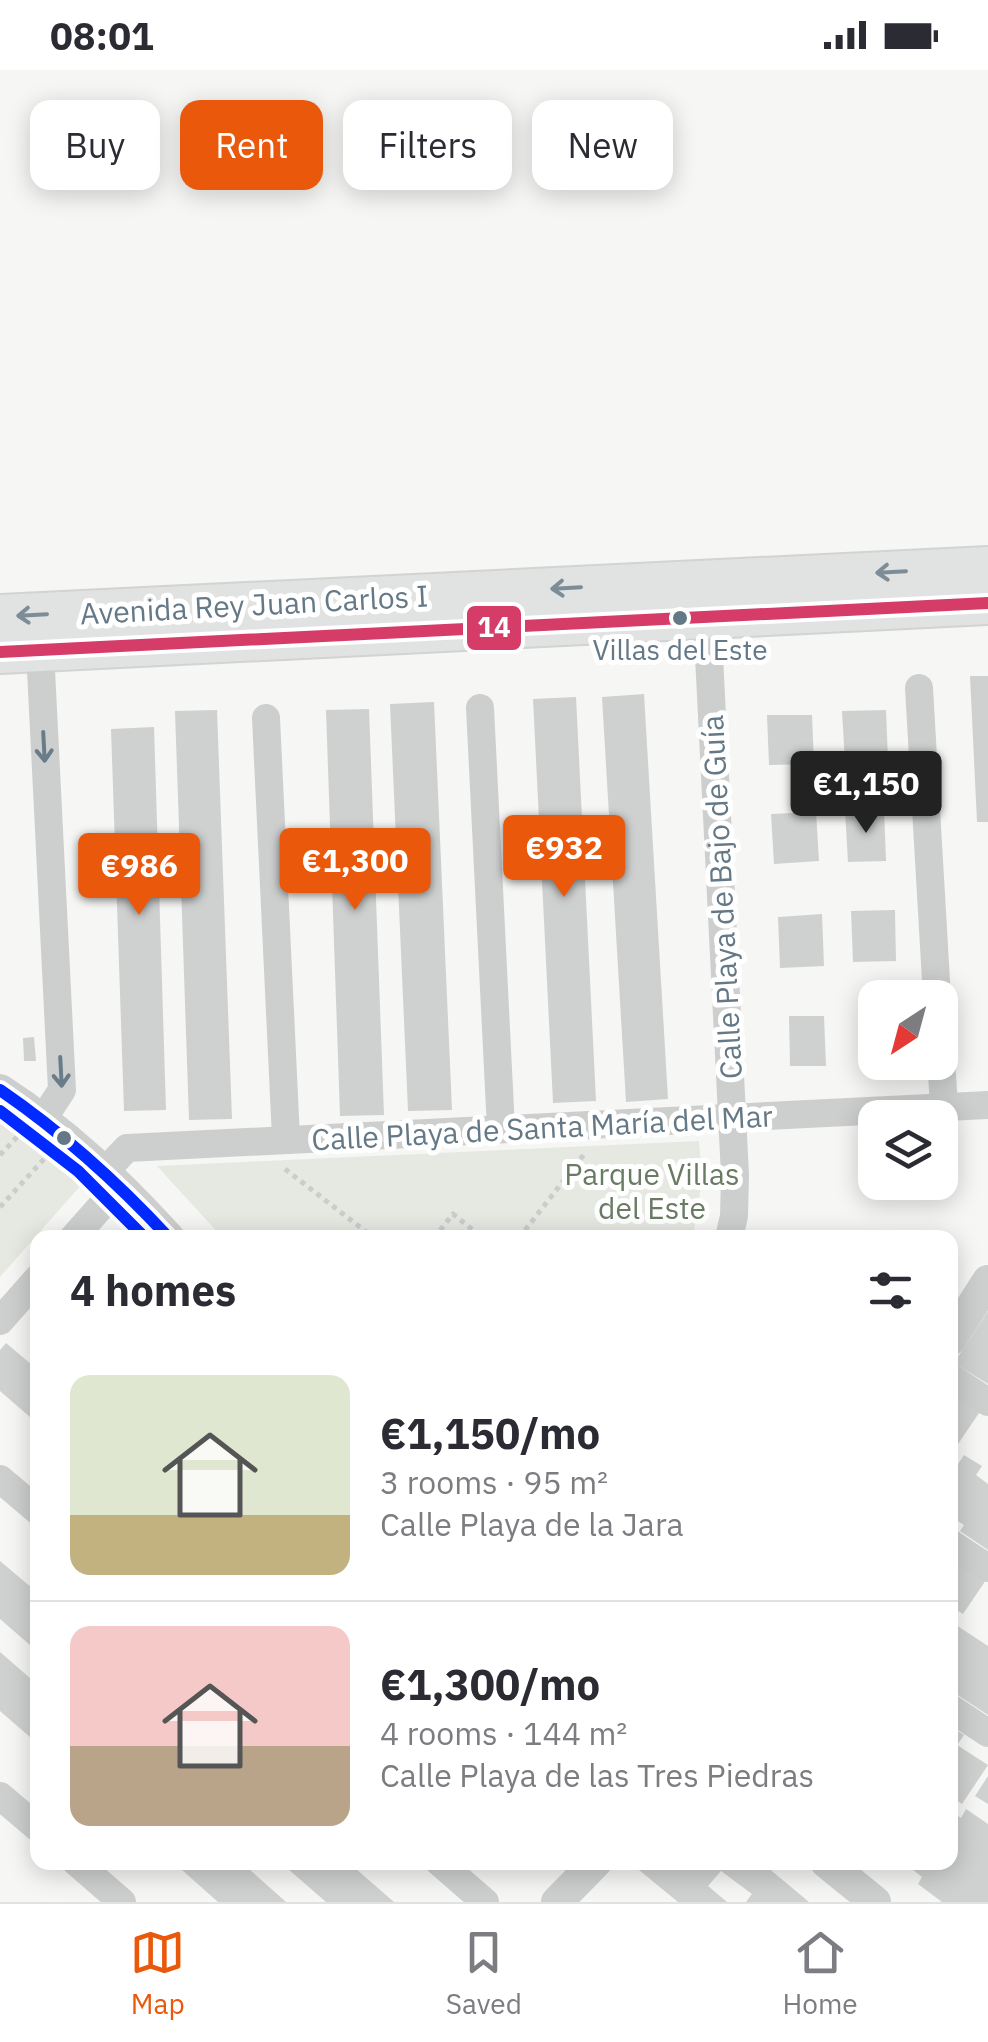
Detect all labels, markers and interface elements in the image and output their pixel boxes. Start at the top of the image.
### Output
text: 08:01 [50,11,154,60]
chip: Buy [30,100,160,190]
chip: Rent [180,100,323,190]
chip: Filters [343,100,512,190]
chip: New [532,100,673,190]
one-way arrow [875,563,907,582]
street label: Avenida Rey Juan Carlos I [79,575,429,633]
one-way arrow [550,579,583,598]
line badge: 14 [465,604,523,652]
one-way arrow [16,606,48,625]
text: 14 [477,608,511,645]
marker: Villas del Este [670,608,690,628]
place label: Villas del Este [592,631,768,668]
street label: Calle Playa de Bajo de Guía [692,714,750,1080]
one-way arrow [35,731,54,763]
pin: €1,150 [785,751,947,836]
text: €1,150 [813,762,919,804]
pin: €932 [505,815,623,900]
text: €932 [525,826,603,868]
pin: €1,300 [274,828,436,913]
pin: €986 [80,833,198,918]
text: €1,300 [302,839,408,881]
text: €986 [100,844,178,886]
north arrow [858,980,958,1080]
map controls [858,980,958,1200]
one-way arrow [52,1055,71,1087]
street label: Calle Playa de Santa María del Mar [310,1095,774,1159]
button: layers [858,1100,958,1200]
unlabelled marker [54,1128,74,1148]
park label: Parque Villas del Este [564,1154,740,1227]
text: 4 homes [70,1263,236,1318]
icon: filters [863,1263,918,1318]
text: €1,150/mo [380,1406,600,1461]
icon: home [150,1415,270,1535]
text: 3 rooms · 95 m² [380,1461,608,1503]
text: Calle Playa de la Jara [380,1503,684,1545]
text: €1,300/mo [380,1657,600,1712]
icon: home [150,1666,270,1786]
text: 4 rooms · 144 m² [380,1712,627,1754]
text: Calle Playa de las Tres Piedras [380,1754,814,1796]
tab: Map [130,1925,185,2022]
tab: Saved [446,1925,522,2022]
tab: Home [782,1925,858,2022]

